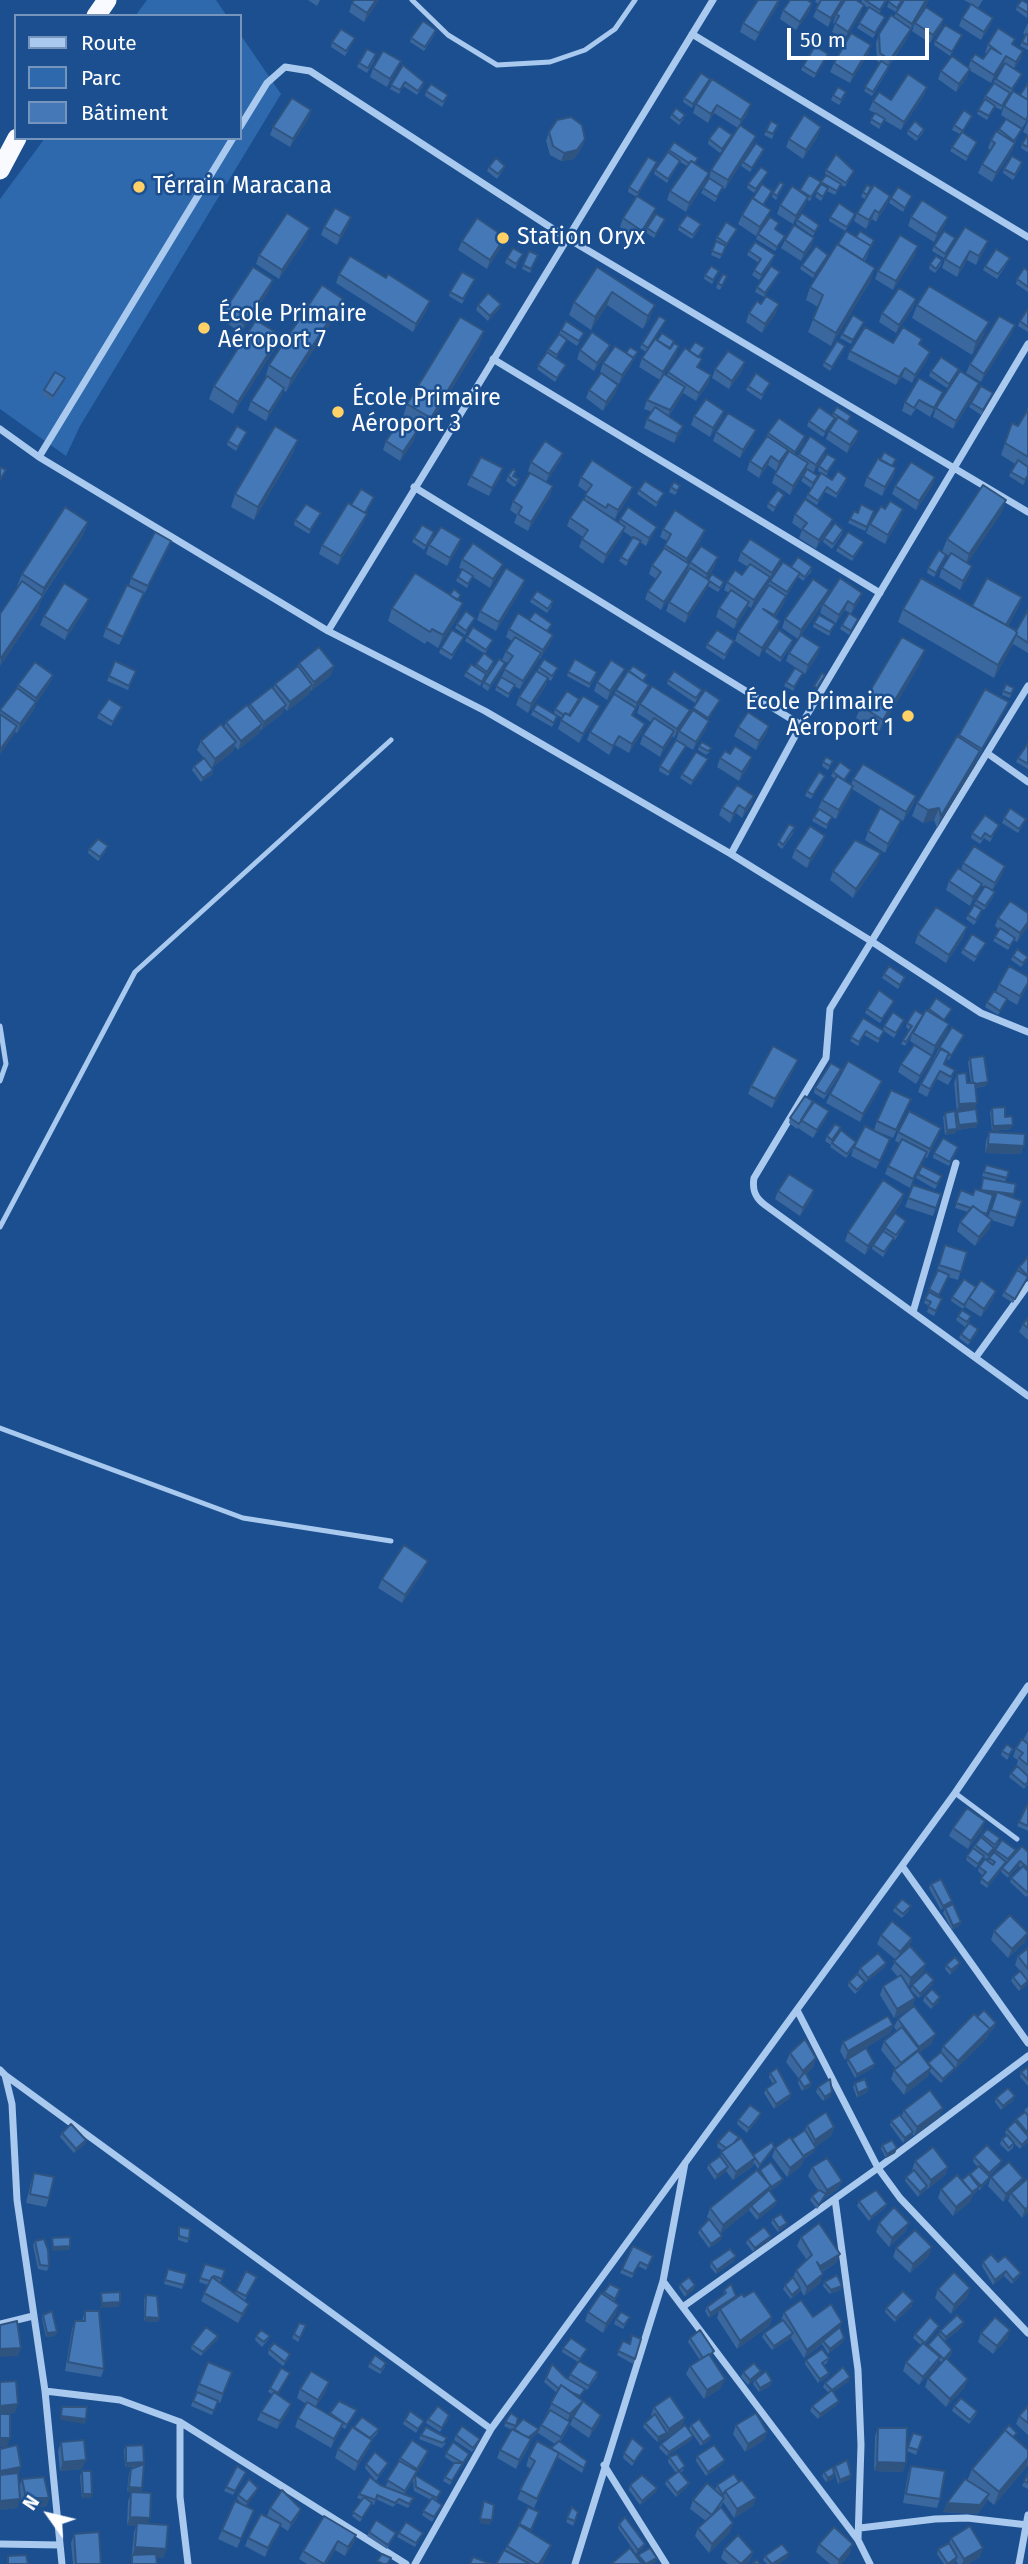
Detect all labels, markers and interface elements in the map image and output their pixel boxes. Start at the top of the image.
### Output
legend [14,14,242,140]
scale bar [790,14,932,58]
text: 50 m [800,27,846,53]
text: Route [81,30,137,56]
text: Parc [81,65,121,91]
text: Bâtiment [81,100,168,126]
place label: Térrain Maracana [153,173,332,201]
marker: Térrain Maracana [131,179,147,195]
place label: Station Oryx [517,224,645,252]
marker: Station Oryx [495,230,511,246]
place label: École Primaire Aéroport 7 [218,301,367,355]
marker: École Primaire Aéroport 7 [196,320,212,336]
place label: École Primaire Aéroport 3 [352,385,501,439]
marker: École Primaire Aéroport 3 [330,404,346,420]
place label: École Primaire Aéroport 1 [745,689,894,743]
marker: École Primaire Aéroport 1 [900,708,916,724]
north arrow [14,2480,84,2550]
text: N [18,2491,44,2515]

